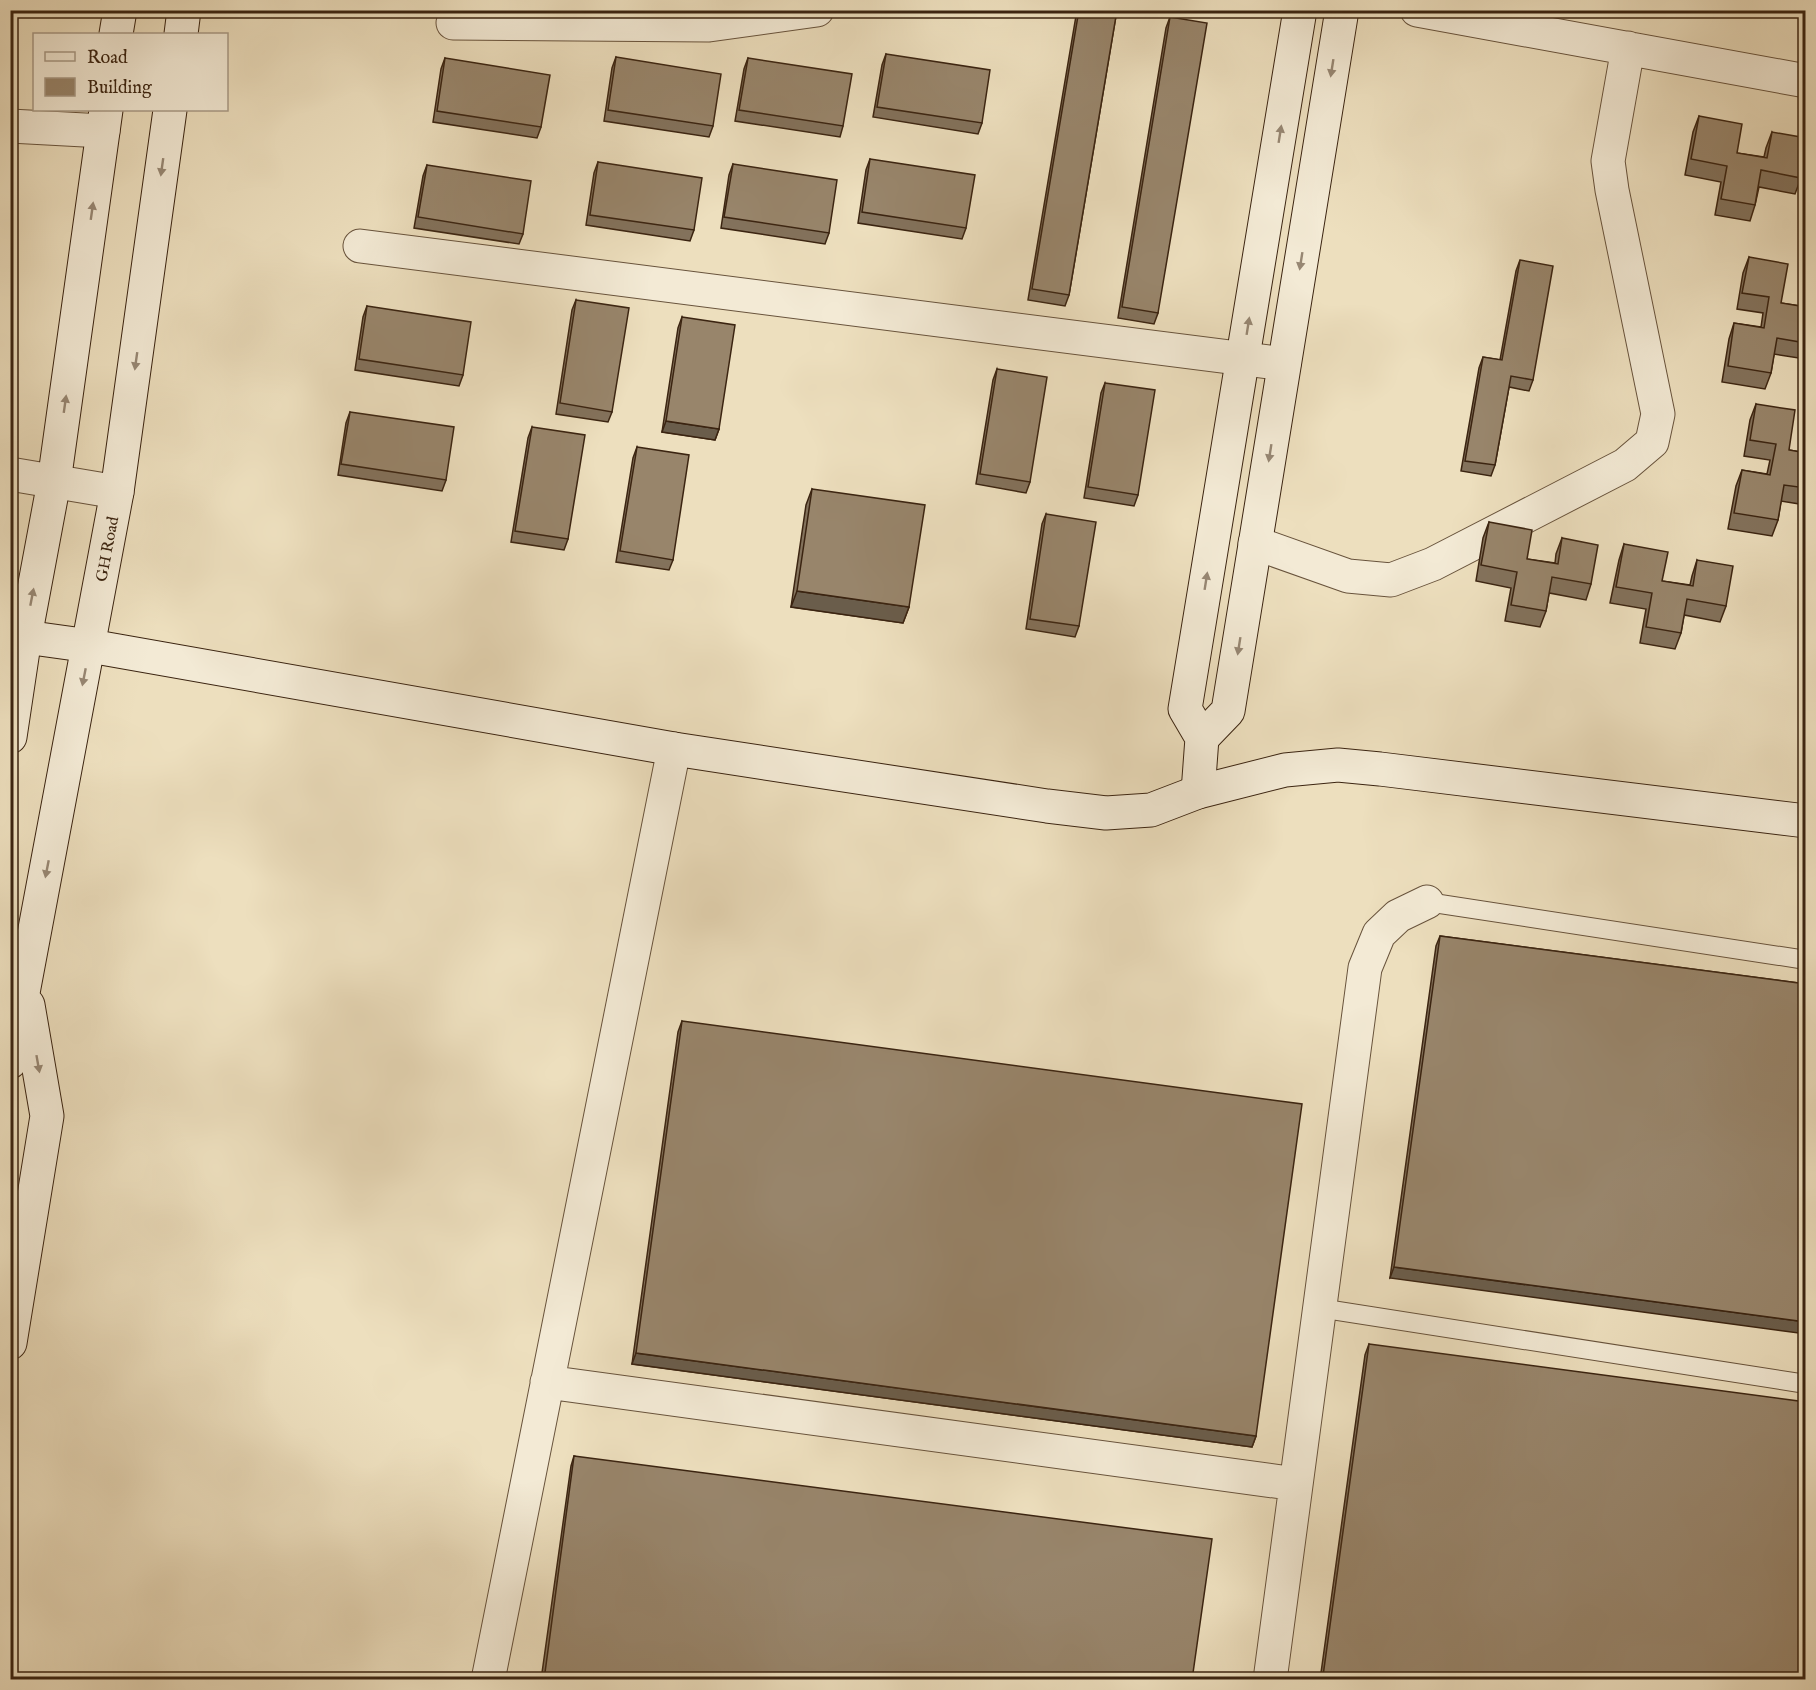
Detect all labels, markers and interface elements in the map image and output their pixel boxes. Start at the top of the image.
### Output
legend [33,33,228,111]
text: Road [87,47,128,70]
one-way arrow [1328,59,1337,78]
text: Building [87,77,152,100]
one-way arrow [1275,124,1284,143]
one-way arrow [158,158,167,177]
one-way arrow [87,202,96,221]
one-way arrow [1296,251,1305,270]
one-way arrow [1244,317,1253,336]
one-way arrow [131,351,140,370]
one-way arrow [60,395,69,414]
one-way arrow [1265,444,1274,463]
street label: GH Road [92,515,124,584]
one-way arrow [1202,571,1211,590]
one-way arrow [28,587,37,606]
one-way arrow [1234,636,1243,655]
one-way arrow [79,668,88,687]
one-way arrow [42,860,51,879]
one-way arrow [34,1055,43,1074]

